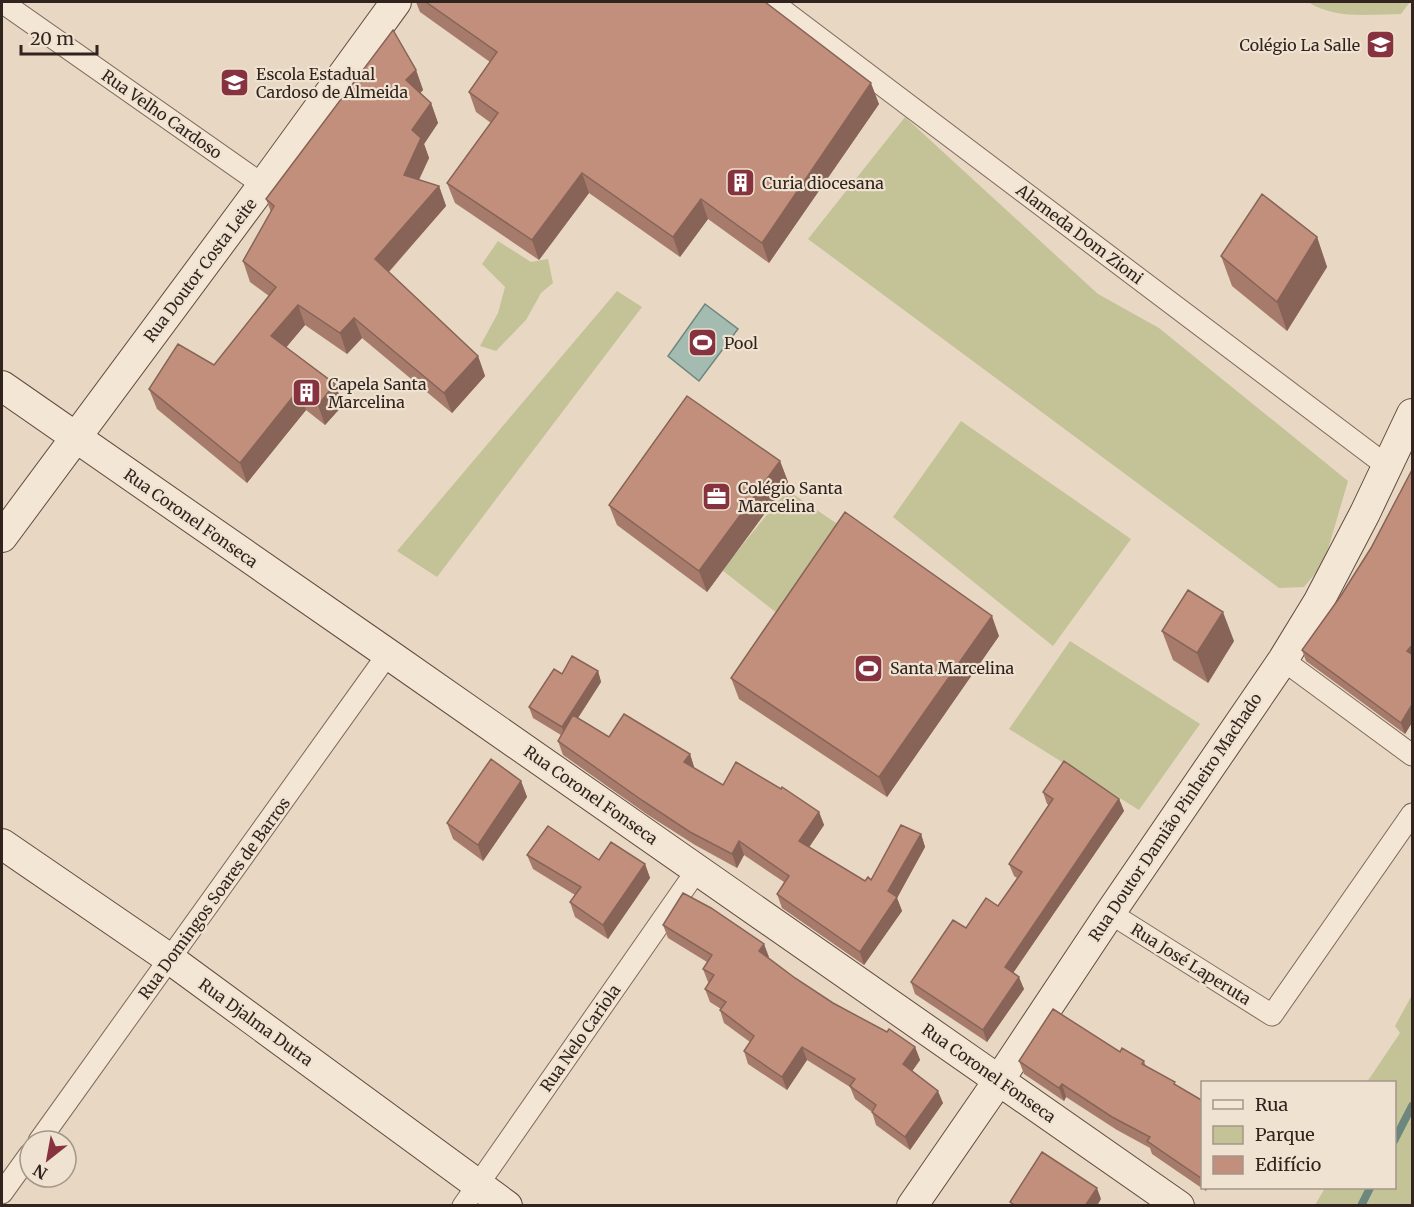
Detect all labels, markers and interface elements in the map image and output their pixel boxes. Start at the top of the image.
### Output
scale bar [21,18,98,56]
text: 20 m [30,27,74,50]
school or university icon: Colégio La Salle [1365,29,1397,61]
place label: Colégio La Salle [1240,35,1360,55]
place label: Escola Estadual Cardoso de Almeida [256,64,408,102]
street label: Rua Velho Cardoso [98,65,226,163]
school or university icon: Escola Estadual Cardoso de Almeida [219,67,251,99]
building icon: Curia diocesana [725,167,757,199]
place label: Curia diocesana [762,173,884,193]
street label: Alameda Dom Zioni [1012,179,1147,288]
street label: Rua Doutor Costa Leite [139,194,261,346]
sports icon: Pool [687,327,719,359]
place label: Pool [724,333,758,353]
place label: Capela Santa Marcelina [328,374,427,412]
building icon: Capela Santa Marcelina [291,377,323,409]
street label: Rua Coronel Fonseca [120,464,262,572]
place label: Colégio Santa Marcelina [738,478,843,516]
office icon: Colégio Santa Marcelina [701,481,733,513]
sports icon: Santa Marcelina [853,652,885,684]
place label: Santa Marcelina [890,658,1015,678]
street label: Rua Doutor Damião Pinheiro Machado [1084,689,1266,945]
street label: Rua Coronel Fonseca [520,741,662,849]
street label: Rua Domingos Soares de Barros [134,793,294,1003]
street label: Rua José Laperuta [1127,919,1255,1009]
street label: Rua Djalma Dutra [195,974,317,1070]
street label: Rua Nelo Cariola [536,980,625,1095]
street label: Rua Coronel Fonseca [918,1019,1060,1127]
legend [1201,1081,1396,1189]
text: Rua [1255,1093,1289,1116]
text: Parque [1255,1123,1315,1146]
north arrow [18,1129,78,1189]
text: Edifício [1255,1153,1321,1176]
text: N [29,1160,51,1184]

